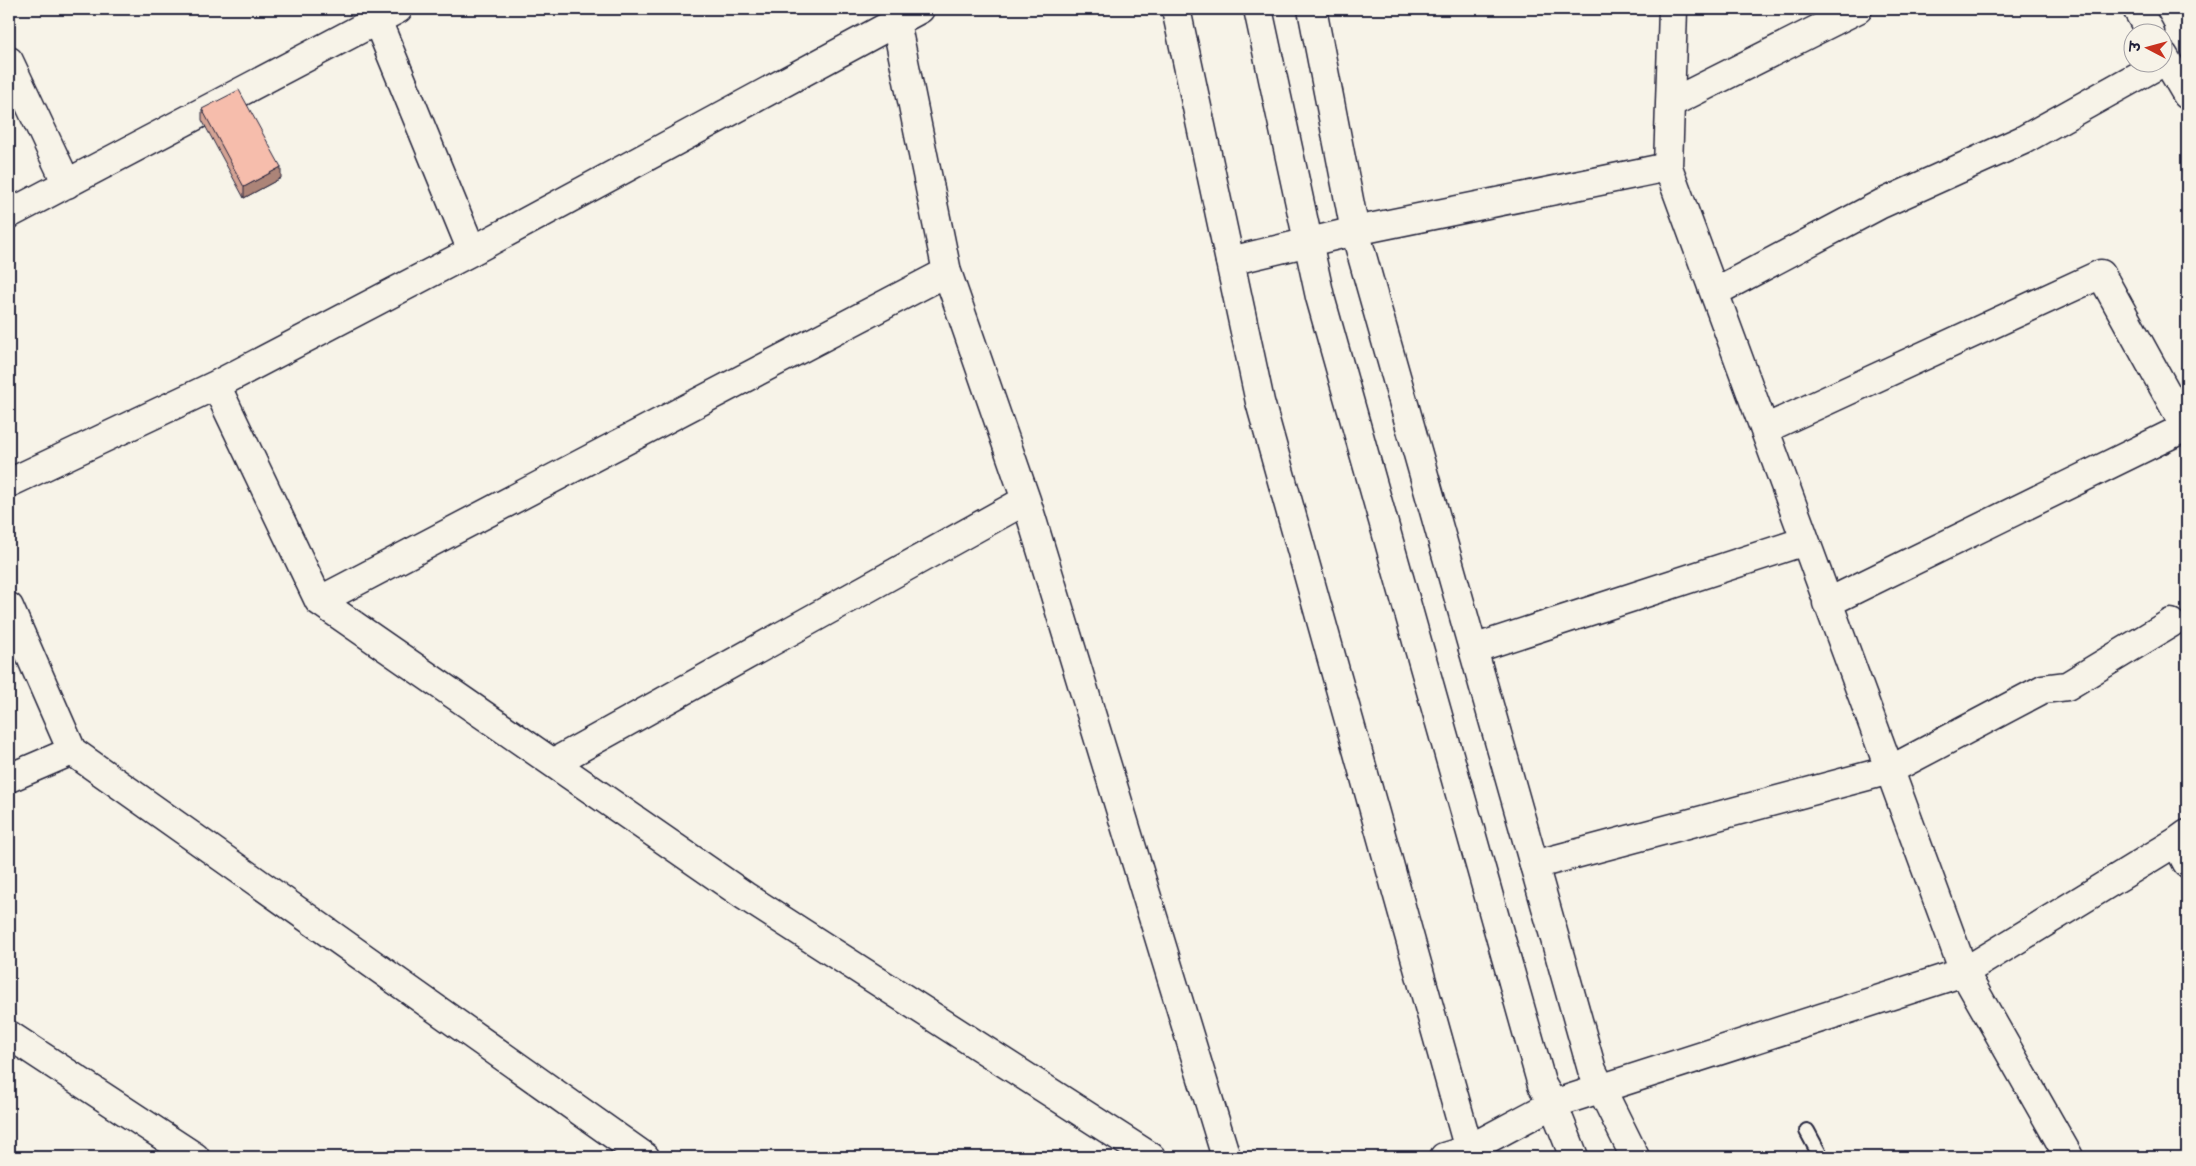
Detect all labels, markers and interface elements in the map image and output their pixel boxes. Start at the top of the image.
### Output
north arrow [2124,22,2174,72]
text: उ [2128,40,2147,54]

